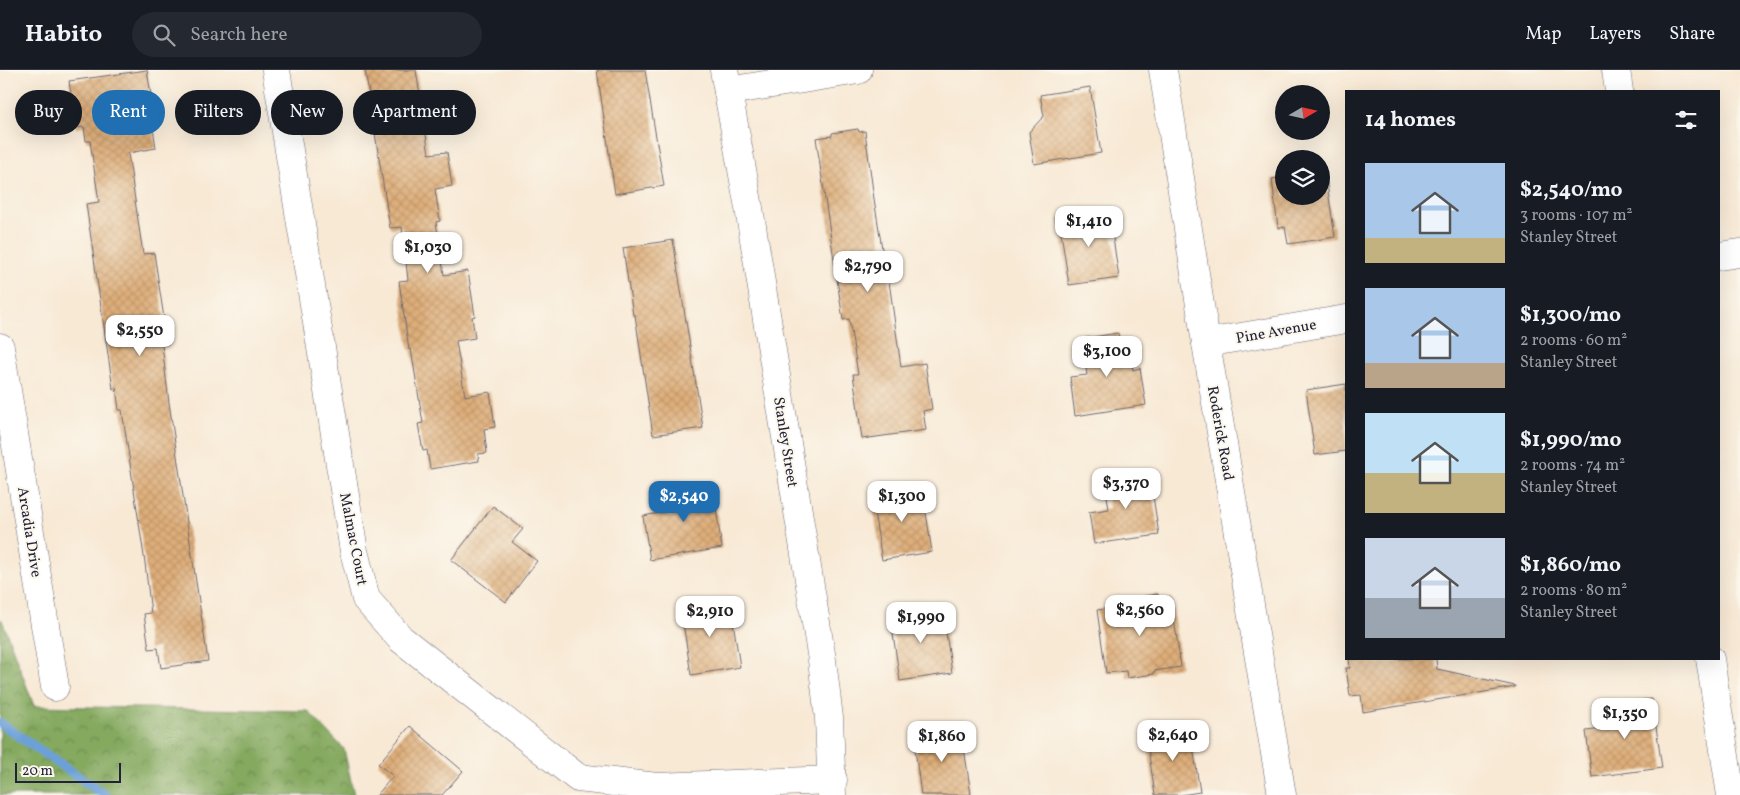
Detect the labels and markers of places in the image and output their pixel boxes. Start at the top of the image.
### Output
pin: $1,410 [1048,206,1130,248]
pin: $1,030 [387,232,469,274]
pin: $2,790 [827,250,909,293]
pin: $2,550 [99,314,181,357]
pin: $3,100 [1066,336,1148,378]
pin: $3,370 [1085,468,1167,510]
pin: $2,540 [643,480,725,523]
pin: $1,300 [861,480,943,523]
pin: $2,560 [1099,594,1181,637]
pin: $2,910 [669,596,751,638]
pin: $1,990 [880,602,962,644]
pin: $1,350 [1584,698,1666,740]
pin: $1,860 [901,720,983,763]
pin: $2,640 [1132,720,1214,762]

